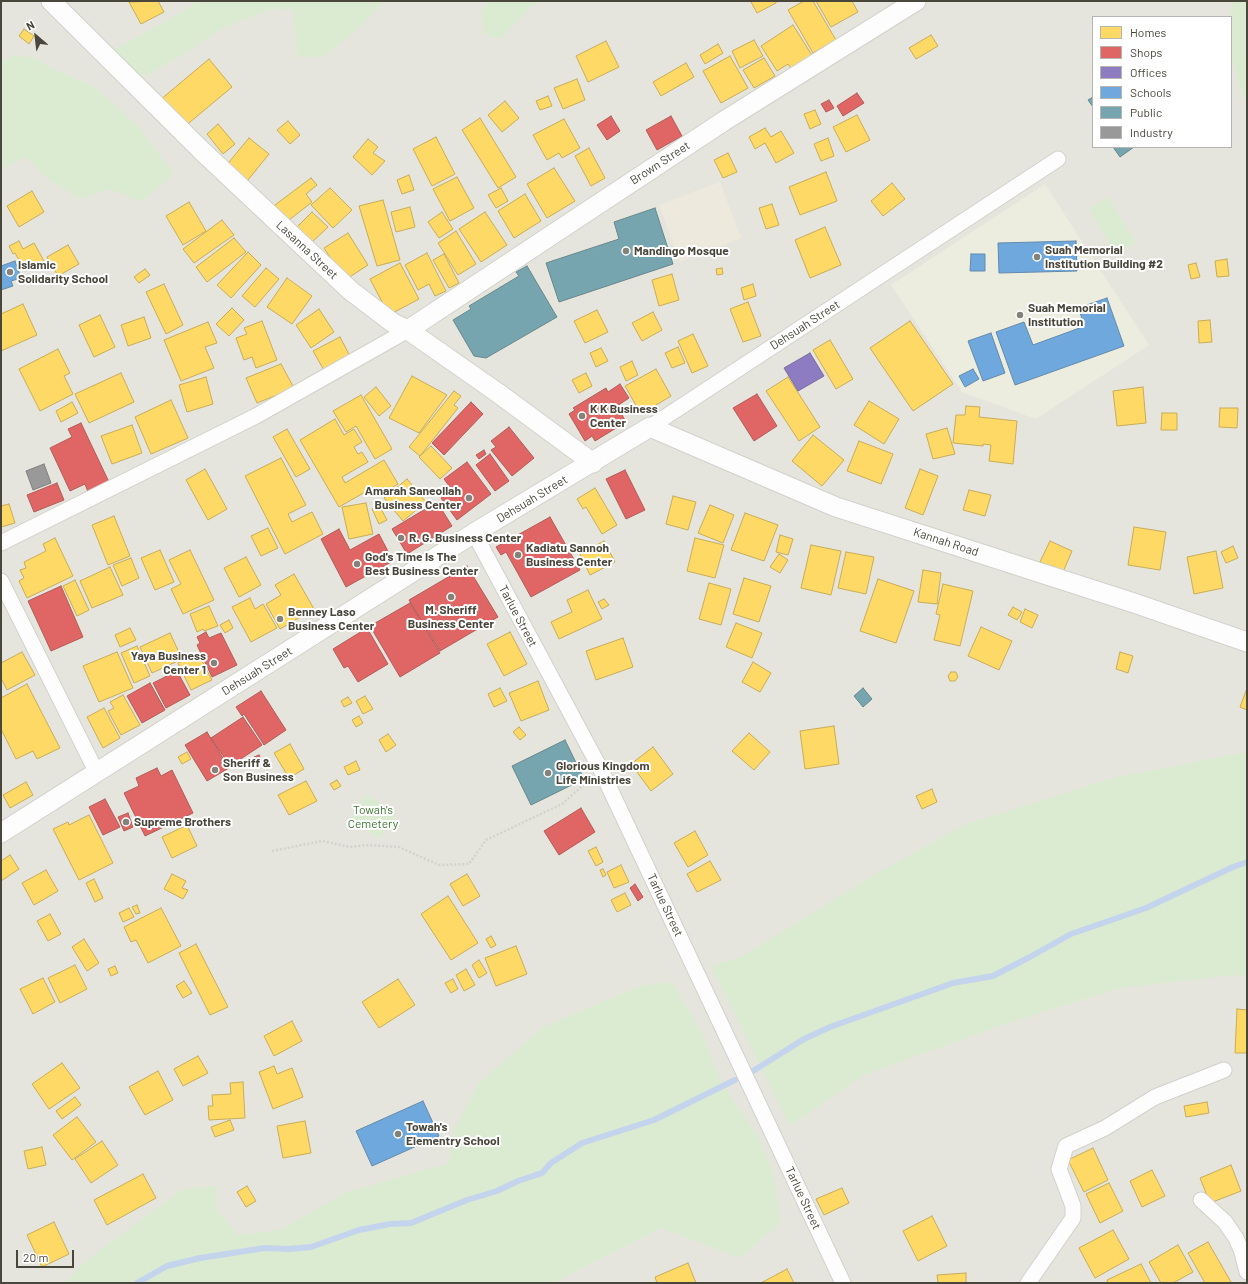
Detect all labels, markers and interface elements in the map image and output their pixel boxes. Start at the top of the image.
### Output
north arrow [16,16,56,56]
legend [1092,16,1232,148]
text: N [24,18,36,32]
text: Homes [1130,25,1166,39]
text: Shops [1130,45,1162,59]
text: Offices [1130,65,1167,79]
text: Schools [1130,85,1171,99]
text: Public [1130,105,1162,119]
text: Industry [1130,125,1173,139]
street label: Brown Street [627,138,693,188]
street label: Lasanna Street [273,218,341,282]
place label: Suah Memorial Institution Building #2 [1045,243,1163,271]
place label: Mandingo Mosque [634,244,729,258]
marker: Mandingo Mosque [621,246,631,256]
marker: Suah Memorial Institution Building #2 [1032,252,1042,262]
place label: Islamic Solidarity School [18,258,108,286]
marker: Islamic Solidarity School [5,267,15,277]
street label: Dehsuah Street [767,297,843,353]
place label: Suah Memorial Institution [1028,301,1106,329]
marker: Suah Memorial Institution [1015,310,1025,320]
place label: K K Business Center [590,402,658,430]
marker: K K Business Center [577,411,587,421]
street label: Dehsuah Street [494,472,570,526]
place label: Amarah Saneollah Business Center [365,484,461,512]
marker: Amarah Saneollah Business Center [464,493,474,503]
street label: Kannah Road [911,525,981,559]
place label: R. G. Business Center [409,531,521,545]
marker: R. G. Business Center [396,533,406,543]
place label: Kadiatu Sannoh Business Center [526,541,612,569]
place label: God's Time Is The Best Business Center [365,550,478,578]
marker: Kadiatu Sannoh Business Center [513,550,523,560]
marker: God's Time Is The Best Business Center [352,559,362,569]
street label: Tarlue Street [496,583,540,649]
marker: M. Sheriff Business Center [446,592,456,602]
place label: M. Sheriff Business Center [408,603,494,631]
place label: Benney Laso Business Center [288,605,374,633]
marker: Benney Laso Business Center [275,614,285,624]
street label: Dehsuah Street [219,644,295,698]
place label: Yaya Business Center 1 [131,649,206,677]
marker: Yaya Business Center 1 [209,658,219,668]
place label: Sheriff & Son Business [223,756,294,784]
place label: Glorious Kingdom Life Ministries [556,759,650,787]
marker: Sheriff & Son Business [210,765,220,775]
marker: Glorious Kingdom Life Ministries [543,768,553,778]
park label: Towah's Cemetery [348,803,398,831]
place label: Supreme Brothers [134,815,231,829]
marker: Supreme Brothers [121,817,131,827]
street label: Tarlue Street [644,871,686,939]
place label: Towah's Elementry School [406,1120,500,1148]
marker: Towah's Elementry School [393,1129,403,1139]
street label: Tarlue Street [782,1164,824,1232]
scale bar [18,1242,76,1268]
text: 20 m [23,1250,49,1264]

